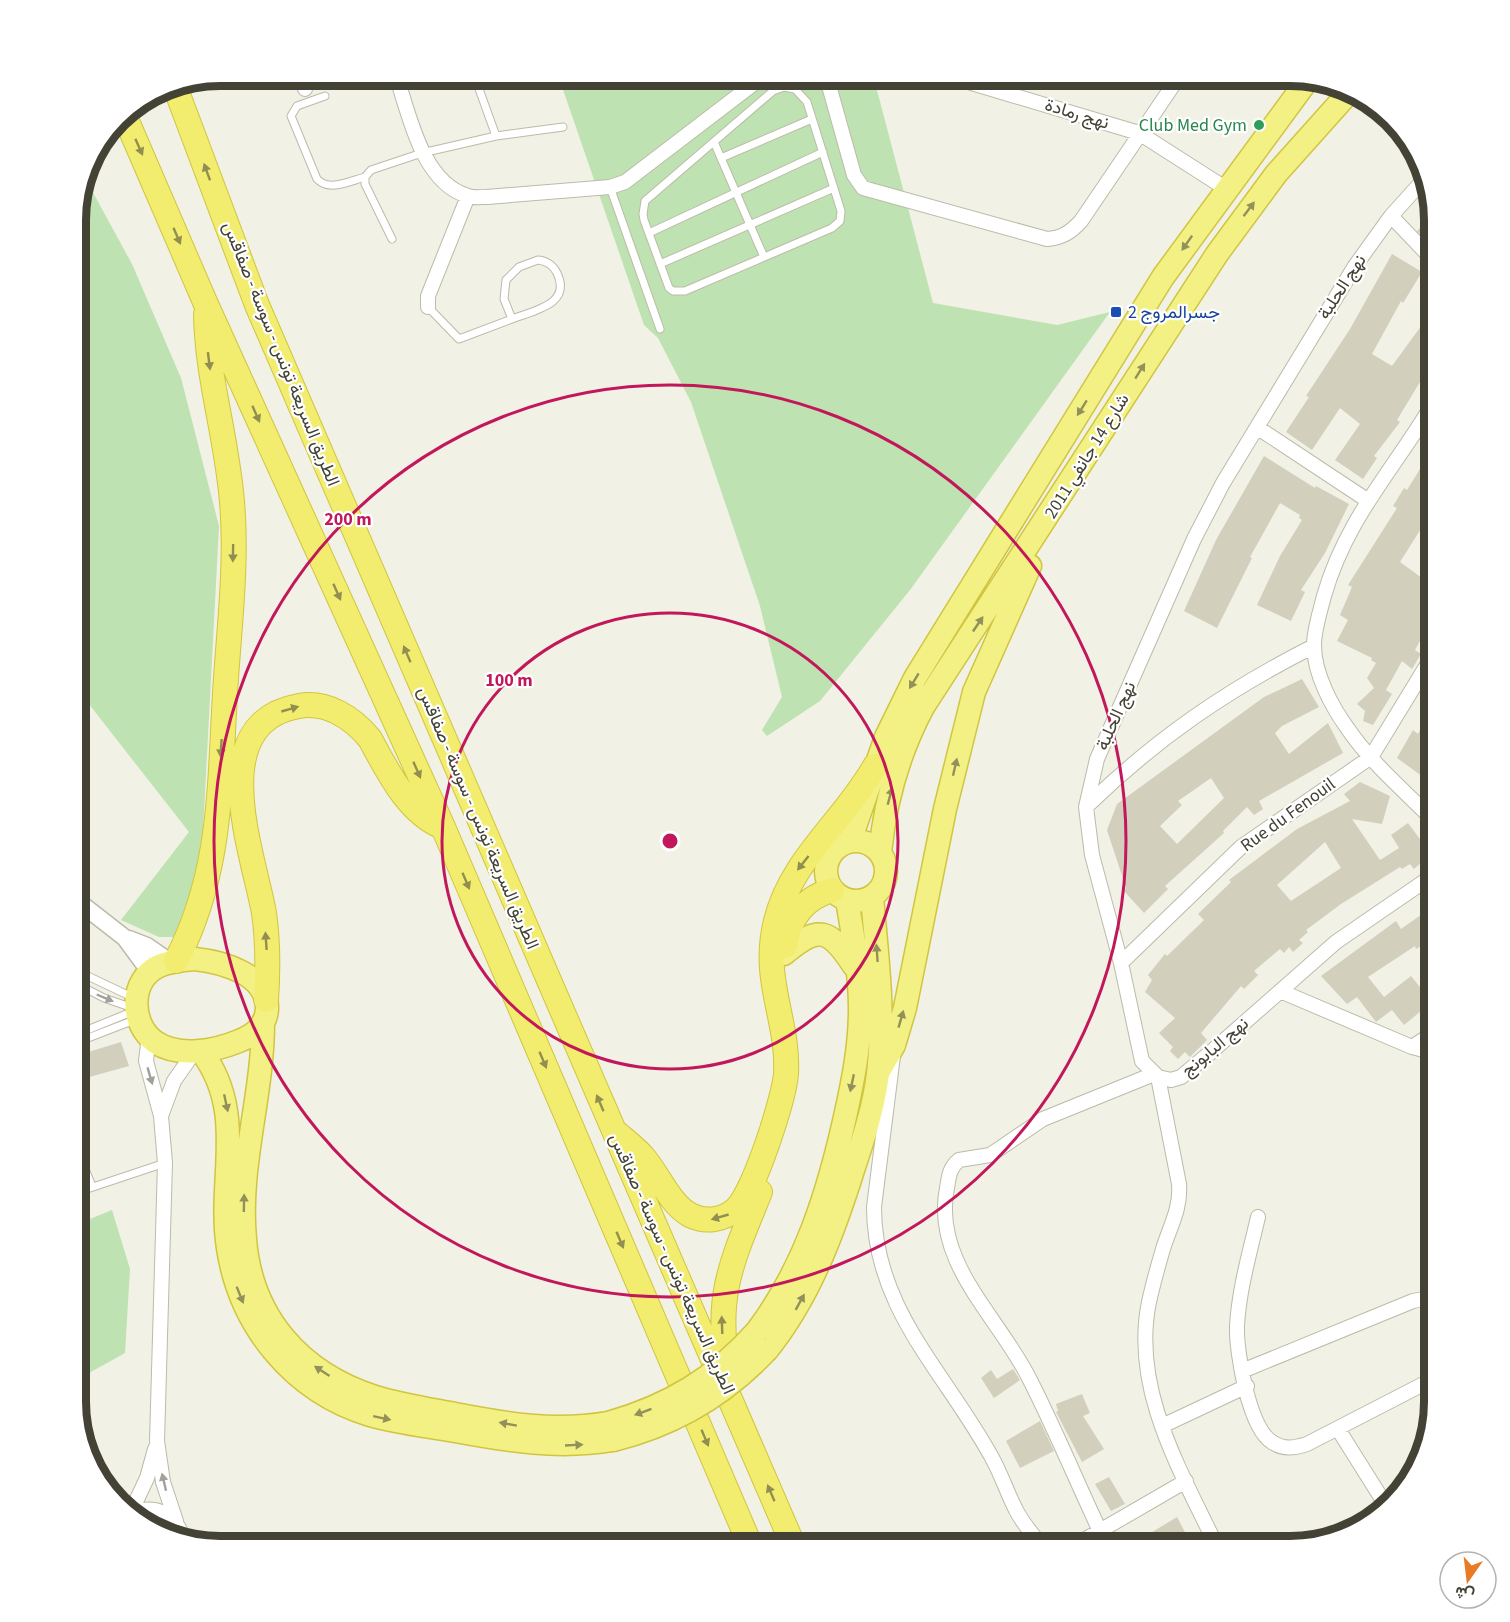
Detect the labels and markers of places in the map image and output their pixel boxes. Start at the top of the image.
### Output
place label: Club Med Gym [1139,113,1247,138]
marker: Club Med Gym [1252,118,1266,132]
place label: جسرالمروج 2 [1128,300,1220,325]
marker: جسرالمروج 2 [1109,305,1123,319]
centre of rings [660,831,680,851]

